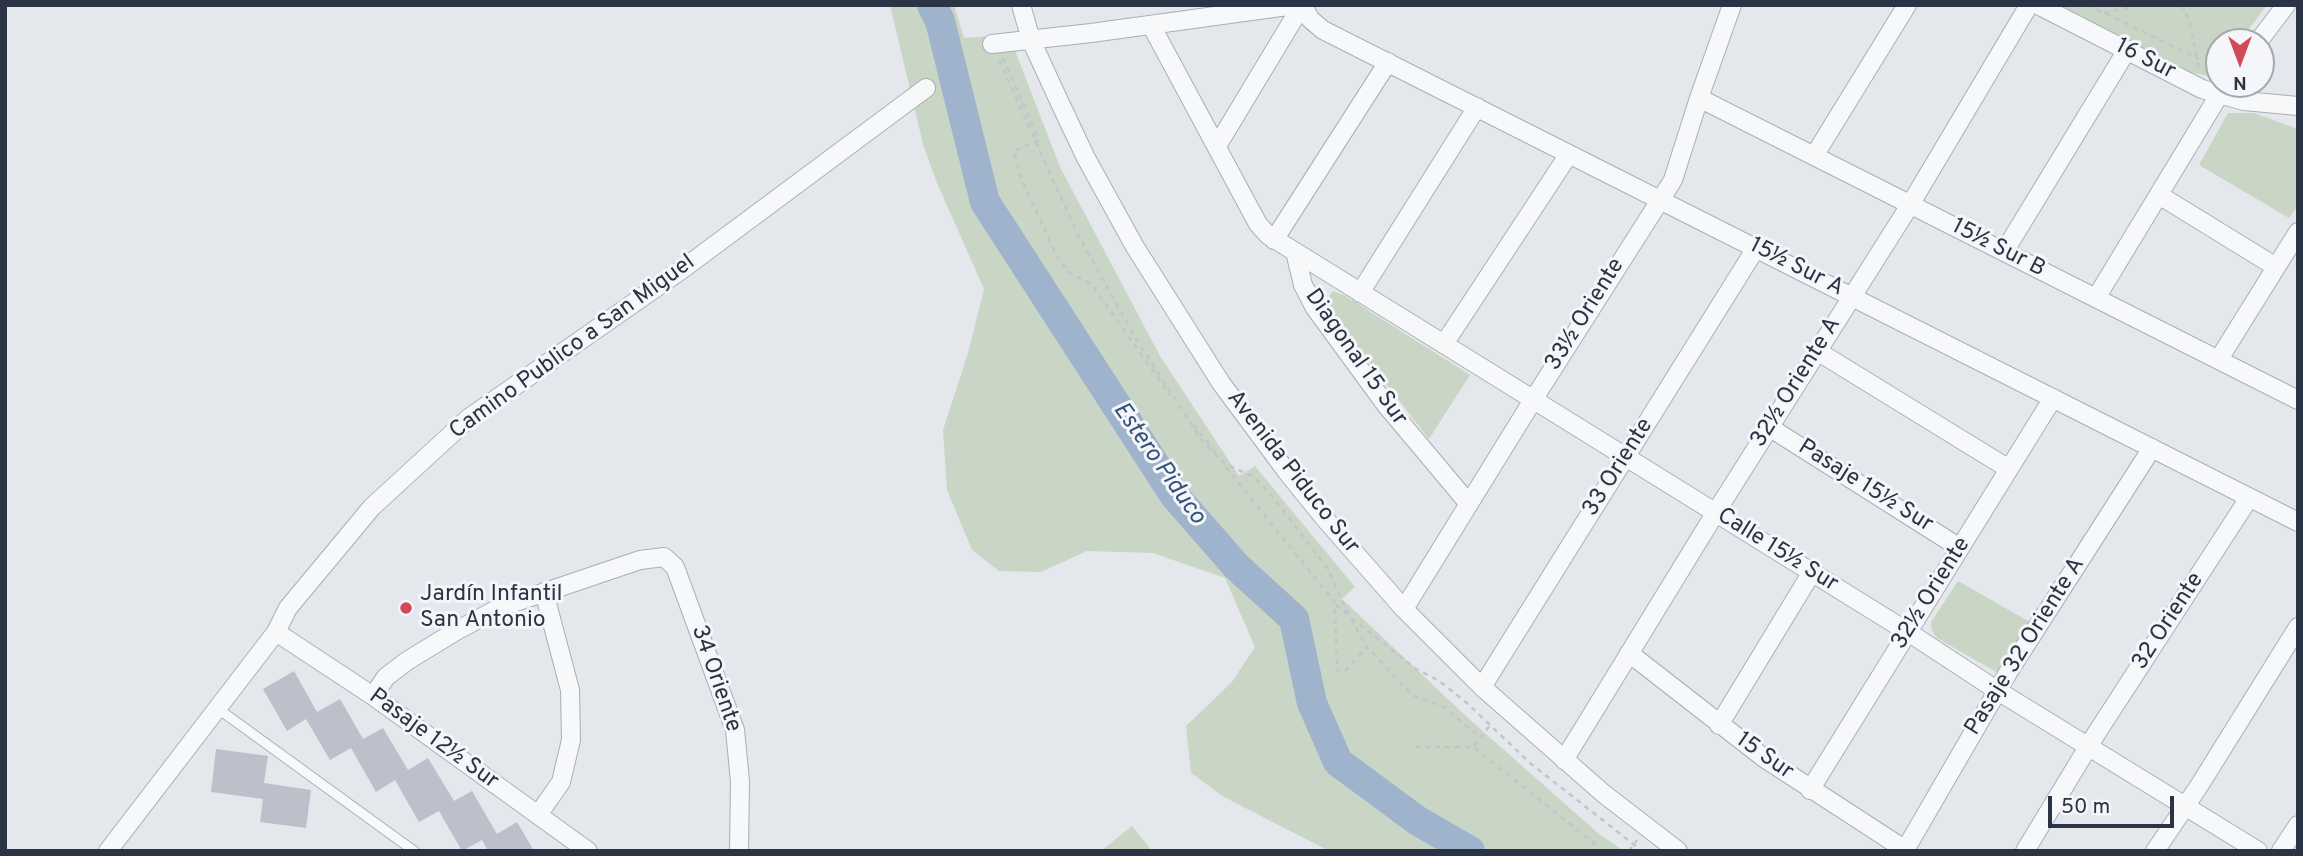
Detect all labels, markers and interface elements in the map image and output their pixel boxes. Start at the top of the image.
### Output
north arrow [2205,28,2275,98]
street label: 16 Sur [2110,33,2180,87]
text: N [2233,70,2247,94]
street label: 15½ Sur B [1947,214,2049,284]
street label: 15½ Sur A [1744,233,1848,303]
street label: Camino Publico a San Miguel [445,250,701,446]
street label: 33½ Oriente [1541,254,1631,376]
street label: Diagonal 15 Sur [1298,284,1412,432]
street label: 32½ Oriente A [1746,313,1848,453]
street label: Avenida Piduco Sur [1220,386,1364,560]
water label: Estero Piduco [1105,397,1211,531]
street label: 33 Oriente [1578,414,1660,522]
street label: Pasaje 15½ Sur [1792,435,1938,539]
street label: Calle 15½ Sur [1711,503,1843,599]
street label: 32½ Oriente [1887,533,1977,655]
street label: Pasaje 32 Oriente A [1960,553,2092,741]
street label: 32 Oriente [2127,568,2211,676]
place label: Jardín Infantil San Antonio [420,581,563,635]
marker: Jardín Infantil San Antonio [398,600,414,616]
street label: 34 Oriente [684,622,746,736]
street label: Pasaje 12½ Sur [363,684,503,796]
street label: 15 Sur [1730,727,1798,787]
scale bar [2051,782,2177,826]
text: 50 m [2061,794,2110,821]

